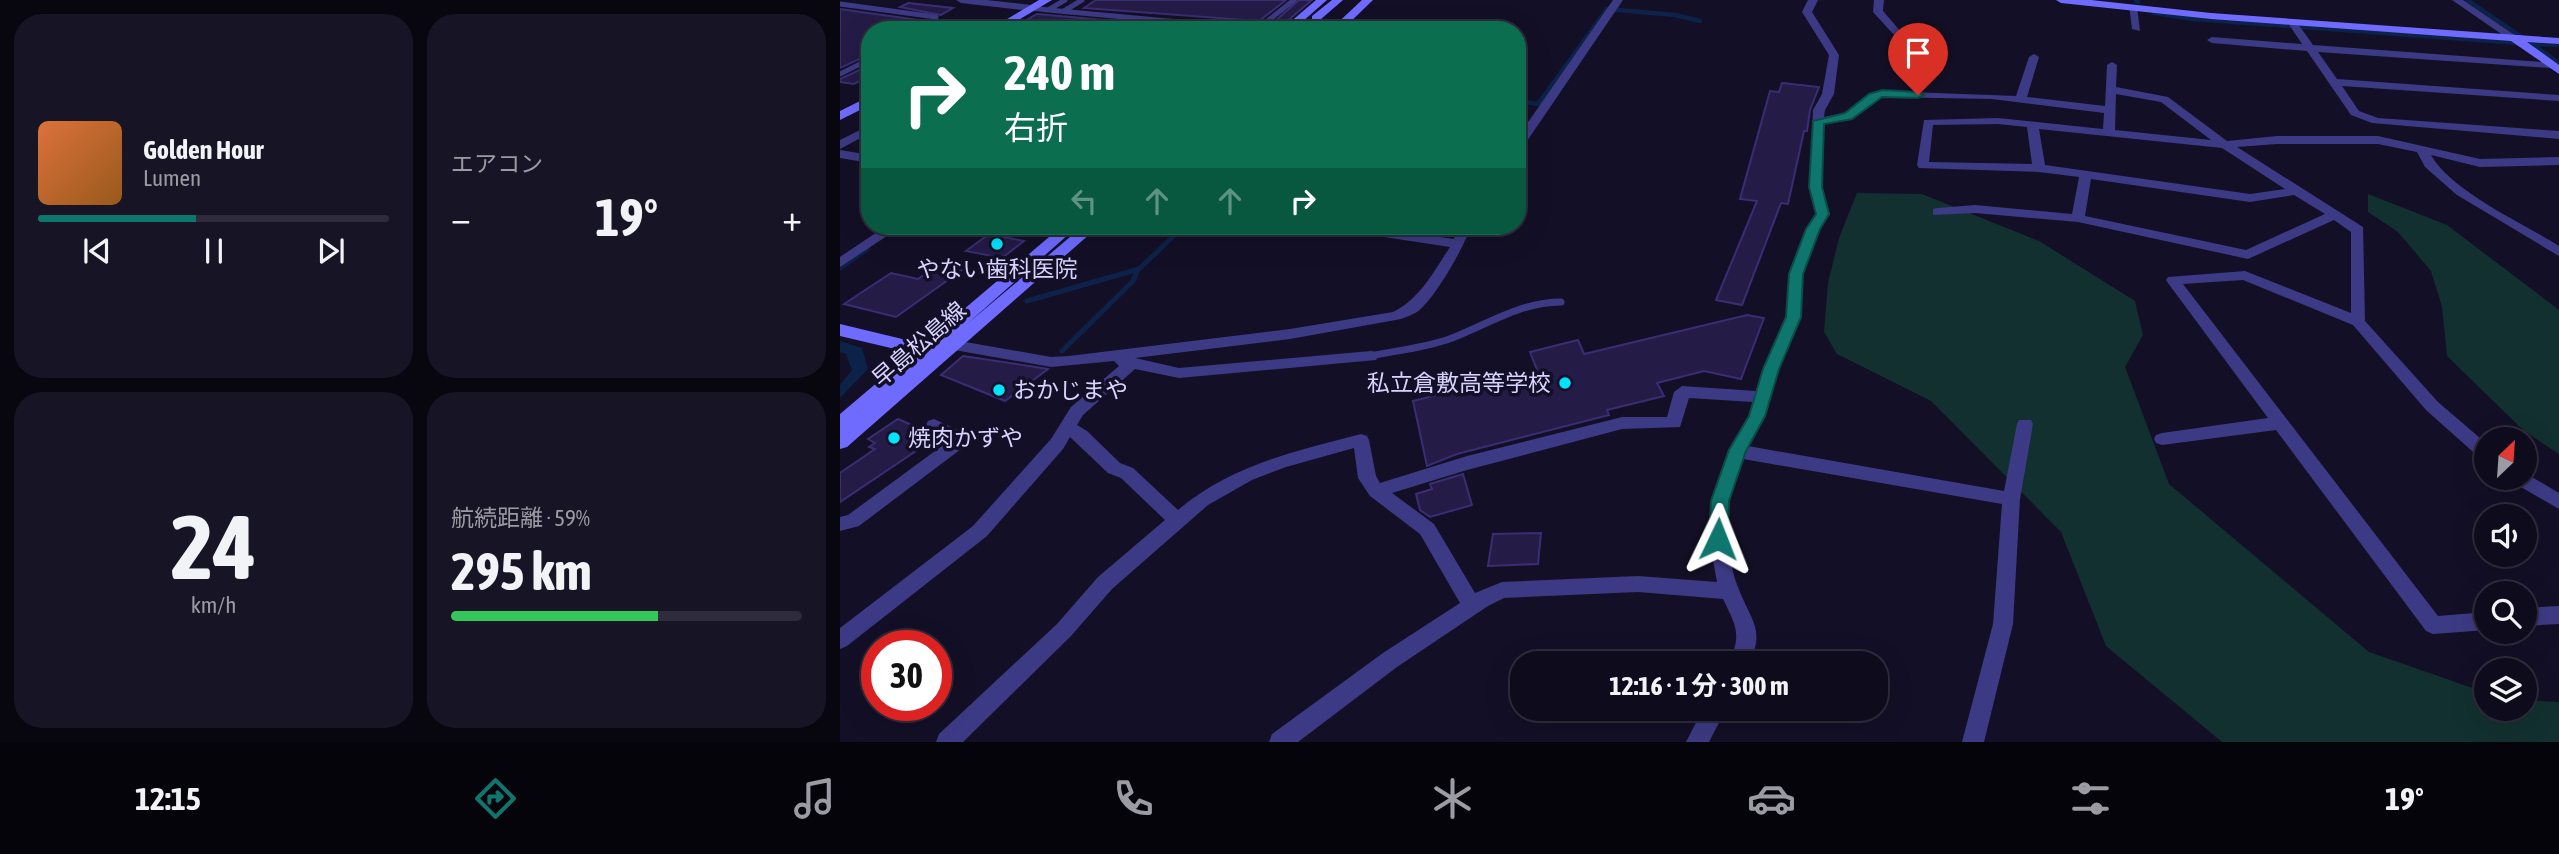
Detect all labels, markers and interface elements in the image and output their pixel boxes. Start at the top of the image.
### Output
pin [1888,23,1948,95]
icon: arrive [1899,34,1937,72]
text: 240 m [1004,44,1115,100]
icon: right [889,49,980,140]
text: 右折 [1004,109,1068,146]
text: Golden Hour [143,135,263,165]
text: エアコン [451,151,543,177]
text: Lumen [143,165,201,191]
icon: left [1065,182,1103,220]
icon: ahead [1138,182,1176,220]
icon: ahead [1211,182,1249,220]
icon: right [1284,182,1322,220]
text: 19° [595,187,658,247]
text: − [451,196,471,239]
text: + [782,196,802,239]
icon: previous [78,232,116,270]
icon: pause [195,232,233,270]
icon: next [312,232,350,270]
marker: やない歯科医院 [989,236,1005,252]
place label: やない歯科医院 [917,256,1078,282]
street label: 早島松島線 [867,296,971,392]
place label: 私立倉敷高等学校 [1367,370,1551,396]
marker: 私立倉敷高等学校 [1557,375,1573,391]
place label: おかじまや [1013,377,1128,403]
marker: おかじまや [991,382,1007,398]
place label: 焼肉かずや [908,425,1023,451]
north arrow [2474,427,2538,490]
map controls [2474,427,2537,721]
marker: 焼肉かずや [886,430,902,446]
text: 24 [171,494,256,598]
position arrow [1681,502,1755,576]
button: sound [2474,504,2537,567]
text: 航続距離 · 59% [451,505,590,531]
text: 295 km [451,541,592,601]
button: search [2474,581,2537,644]
text: km/h [191,592,236,618]
speed limit sign: 30 [861,630,952,721]
button: layers [2474,658,2537,721]
text: 12:16 · 1 分 · 300 m [1609,671,1789,701]
icon: directions [471,774,520,823]
icon: music [790,774,839,823]
icon: phone [1109,774,1158,823]
icon: climate [1428,774,1477,823]
icon: car [1747,774,1796,823]
icon: filters [2066,774,2115,823]
text: 12:15 [135,780,201,817]
text: 19° [2385,780,2424,817]

